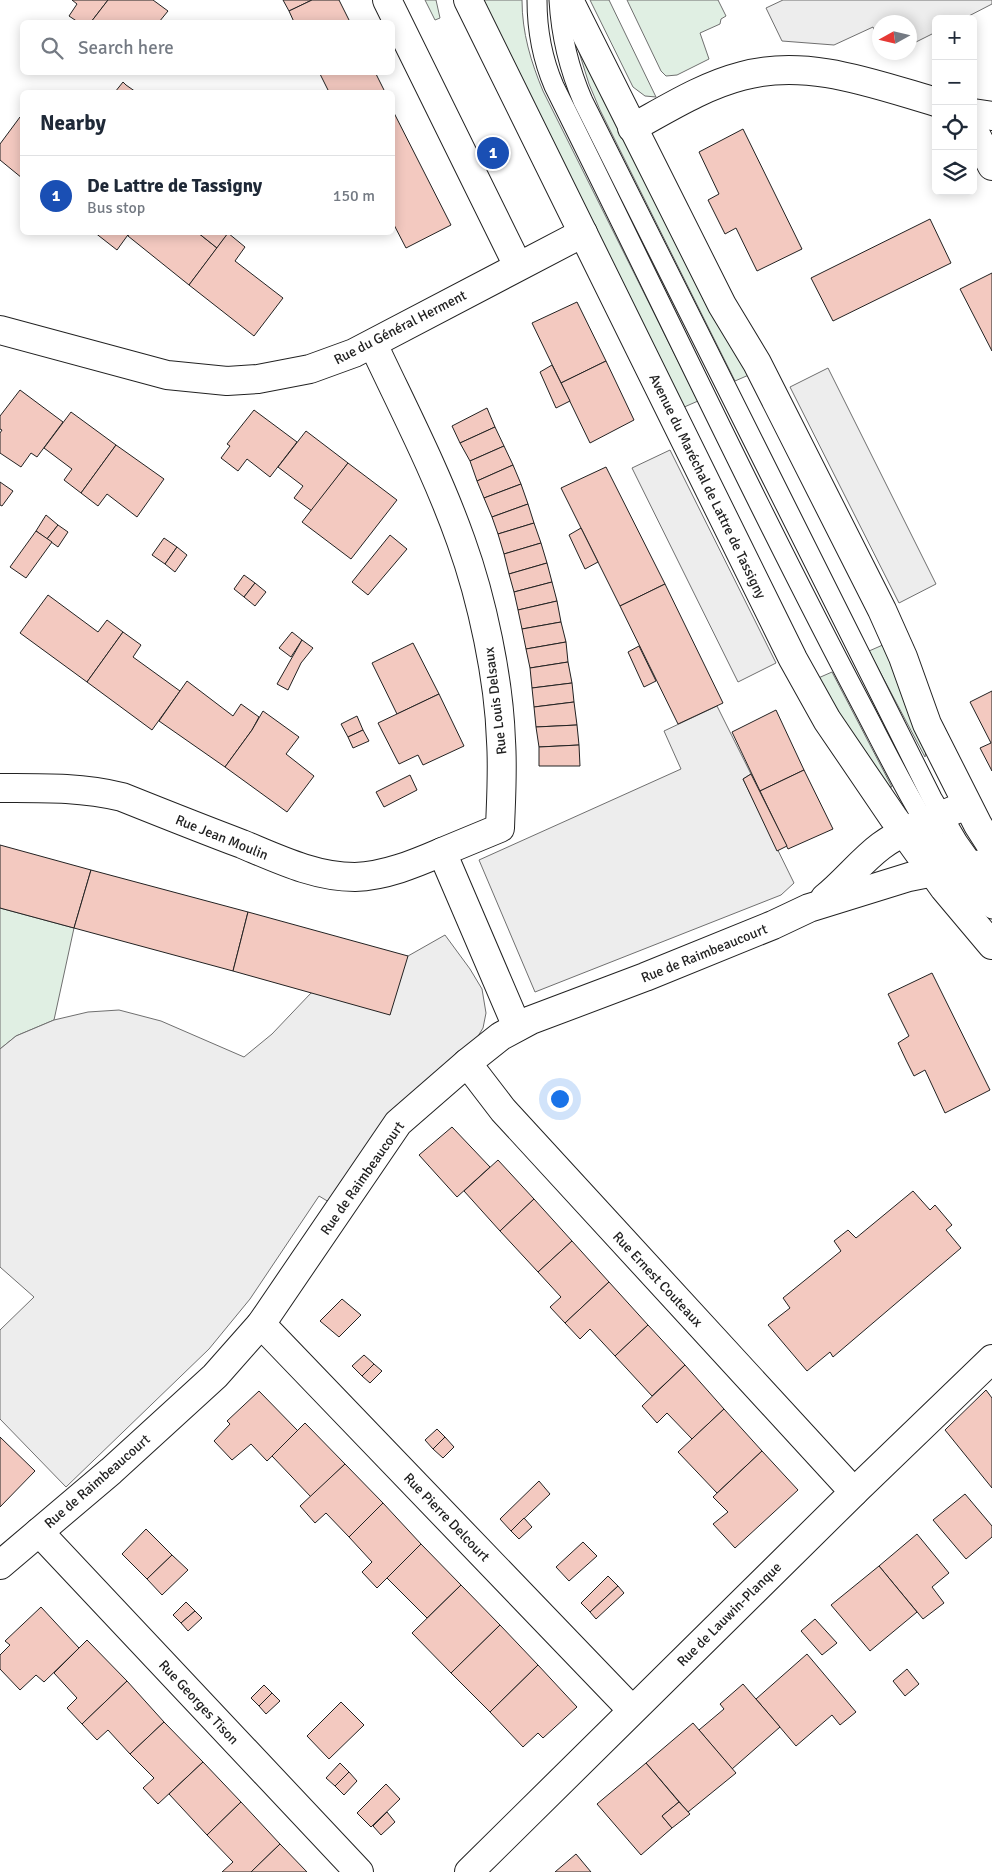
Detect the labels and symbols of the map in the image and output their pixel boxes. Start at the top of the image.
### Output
north arrow [872,15,917,60]
pin: 1 [477,134,509,172]
street label: Rue du Général Herment [331,287,469,368]
street label: Avenue du Maréchal de Lattre de Tassigny [646,371,770,602]
street label: Rue Louis Delsaux [480,646,511,756]
street label: Rue Jean Moulin [173,811,271,864]
street label: Rue de Raimbeaucourt [639,920,770,987]
your location [547,1086,573,1112]
street label: Rue de Raimbeaucourt [317,1118,408,1238]
street label: Rue Ernest Couteaux [609,1228,706,1331]
street label: Rue de Raimbeaucourt [41,1431,154,1532]
street label: Rue Pierre Delcourt [400,1470,493,1565]
street label: Rue de Lauwin-Planque [674,1559,785,1670]
street label: Rue Georges Tison [155,1657,242,1748]

